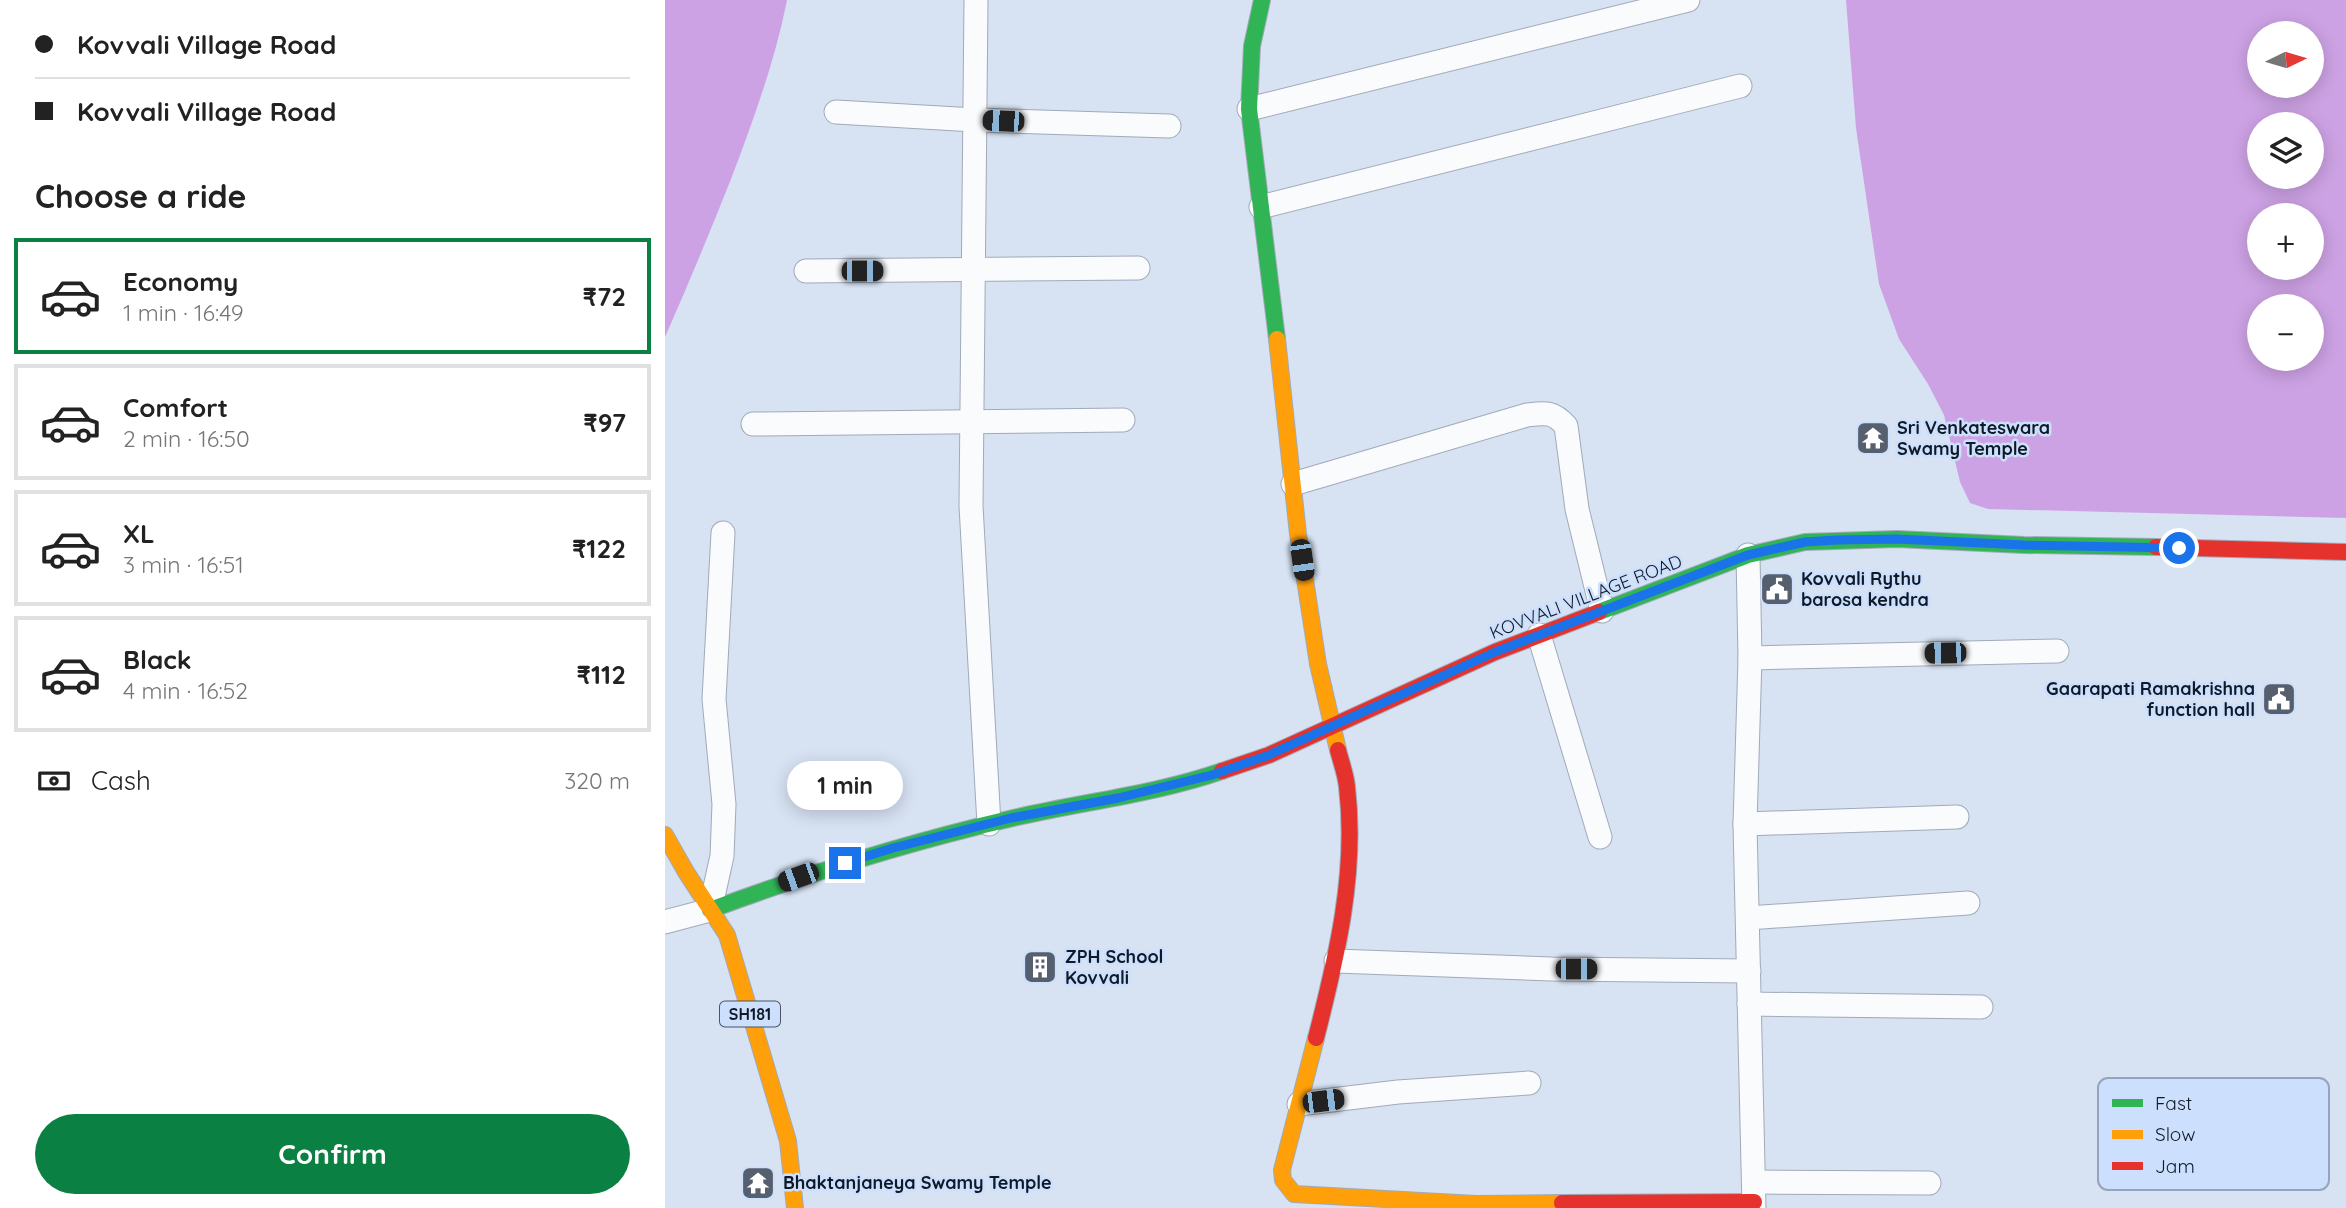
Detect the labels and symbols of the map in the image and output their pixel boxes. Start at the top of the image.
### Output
north arrow [2247,21,2324,98]
car [982,110,1025,132]
car [842,261,884,282]
place label: Sri Venkateswara Swamy Temple [1897,416,2050,460]
temple icon: Sri Venkateswara Swamy Temple [1854,419,1892,457]
route start [2163,532,2195,564]
car [1289,538,1316,582]
street label: KOVVALI VILLAGE ROAD [1486,549,1685,644]
place label: Kovvali Rythu barosa kendra [1801,567,1929,611]
public building icon: Kovvali Rythu barosa kendra [1758,570,1796,608]
car [1924,642,1967,664]
place label: Gaarapati Ramakrishna function hall [2046,677,2255,721]
public building icon: Gaarapati Ramakrishna function hall [2260,680,2298,718]
callout: 1 min [787,762,903,810]
route end [829,847,861,879]
car [775,860,822,894]
place label: ZPH School Kovvali [1065,945,1163,989]
building icon: ZPH School Kovvali [1021,948,1059,986]
car [1556,959,1598,980]
road number: SH181 [720,1002,780,1026]
legend [2098,1078,2329,1190]
car [1301,1088,1346,1114]
text: Fast [2155,1091,2192,1115]
text: Slow [2155,1122,2196,1146]
text: Jam [2155,1154,2195,1178]
temple icon: Bhaktanjaneya Swamy Temple [739,1164,777,1202]
place label: Bhaktanjaneya Swamy Temple [783,1171,1052,1194]

